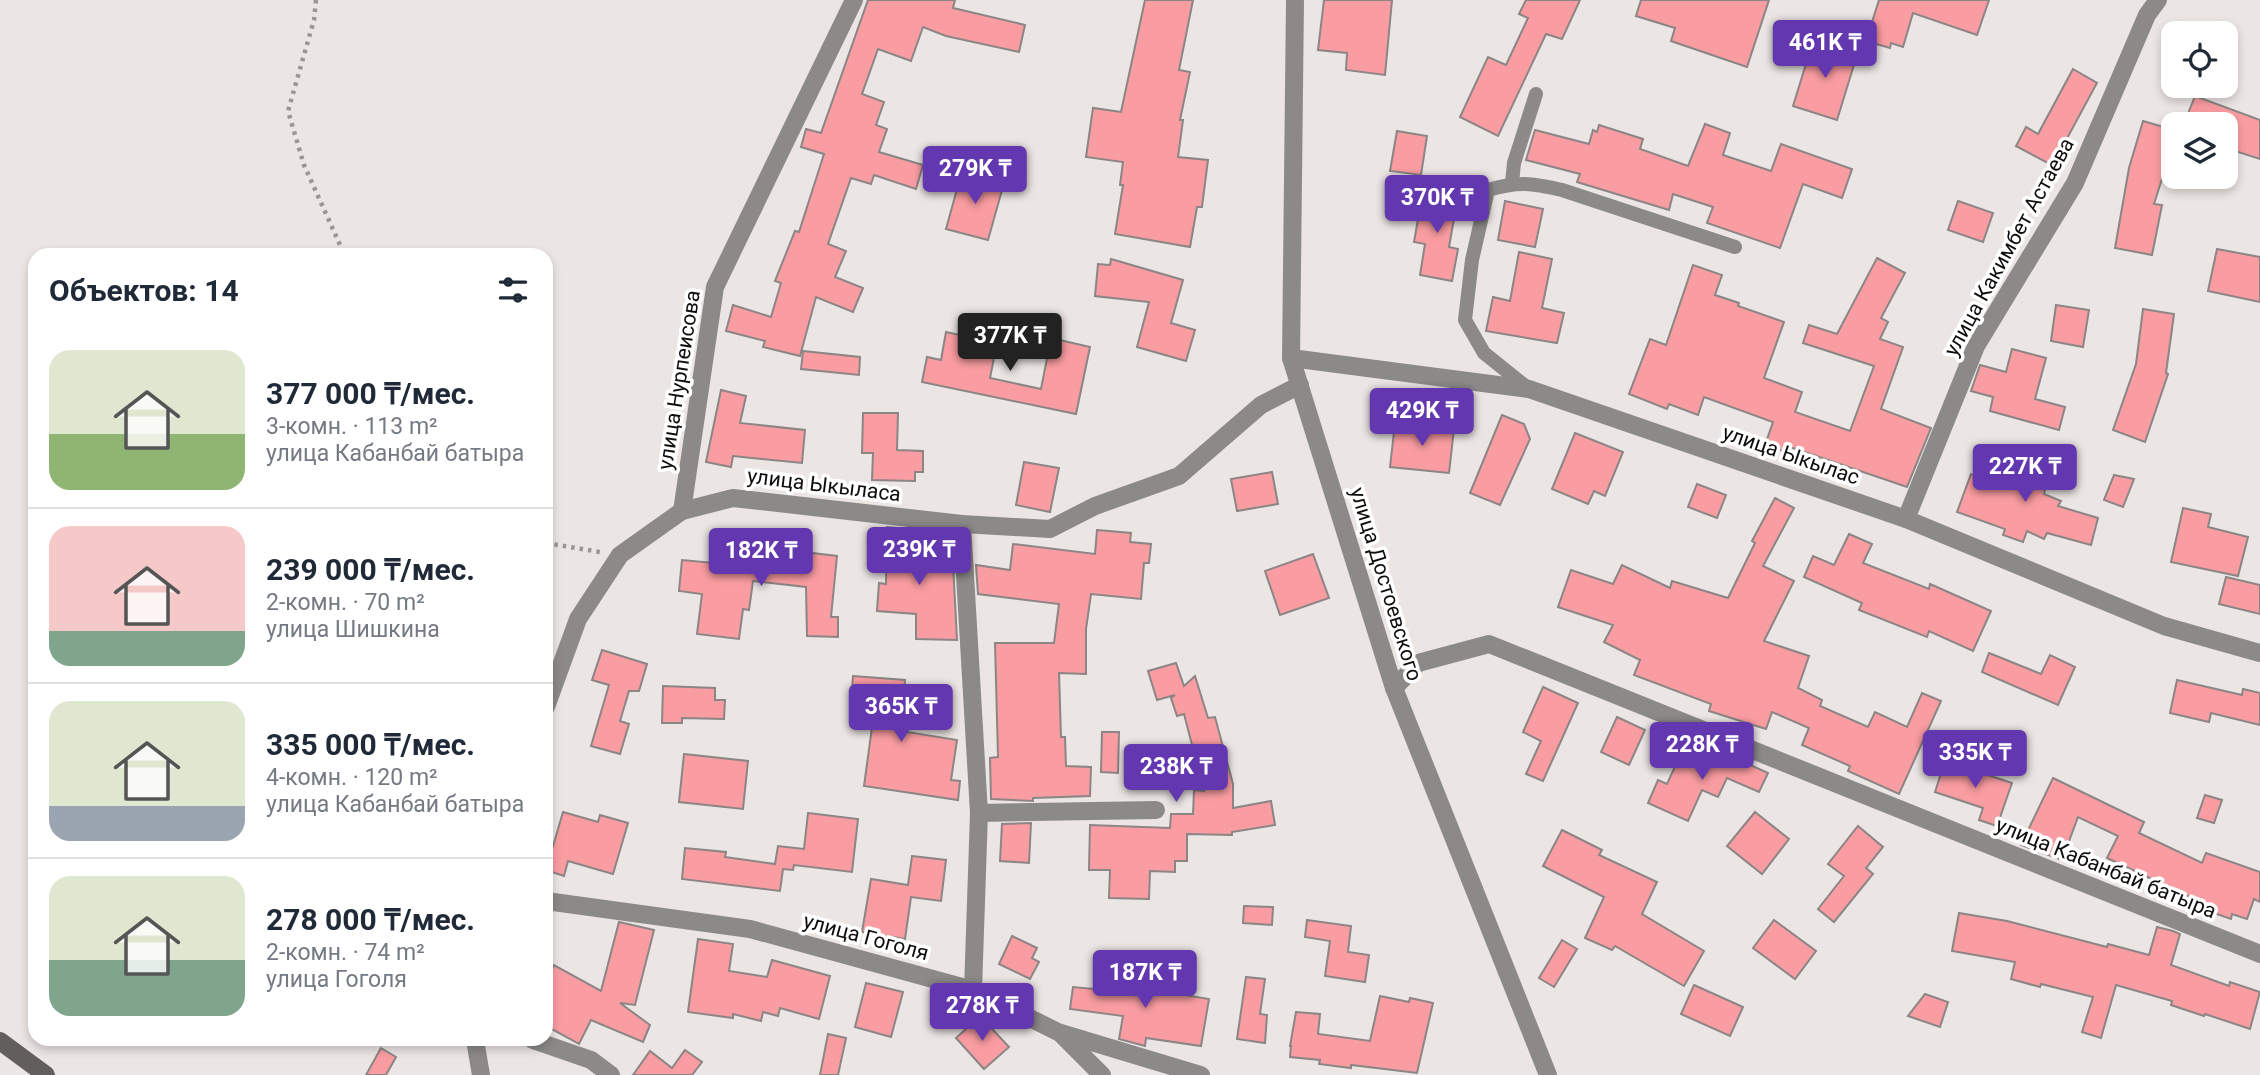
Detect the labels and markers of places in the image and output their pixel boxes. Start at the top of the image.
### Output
pin: 461K ₸ [1768,20,1882,80]
pin: 279K ₸ [918,146,1032,206]
pin: 370K ₸ [1380,176,1494,235]
pin: 377K ₸ [953,314,1067,373]
pin: 429K ₸ [1365,388,1479,448]
pin: 227K ₸ [1968,444,2082,504]
pin: 182K ₸ [704,528,818,588]
pin: 239K ₸ [862,528,976,587]
pin: 365K ₸ [844,684,958,744]
pin: 228K ₸ [1645,722,1759,782]
pin: 335K ₸ [1918,730,2032,790]
pin: 238K ₸ [1119,744,1233,804]
pin: 187K ₸ [1088,950,1202,1010]
pin: 278K ₸ [925,984,1039,1043]

